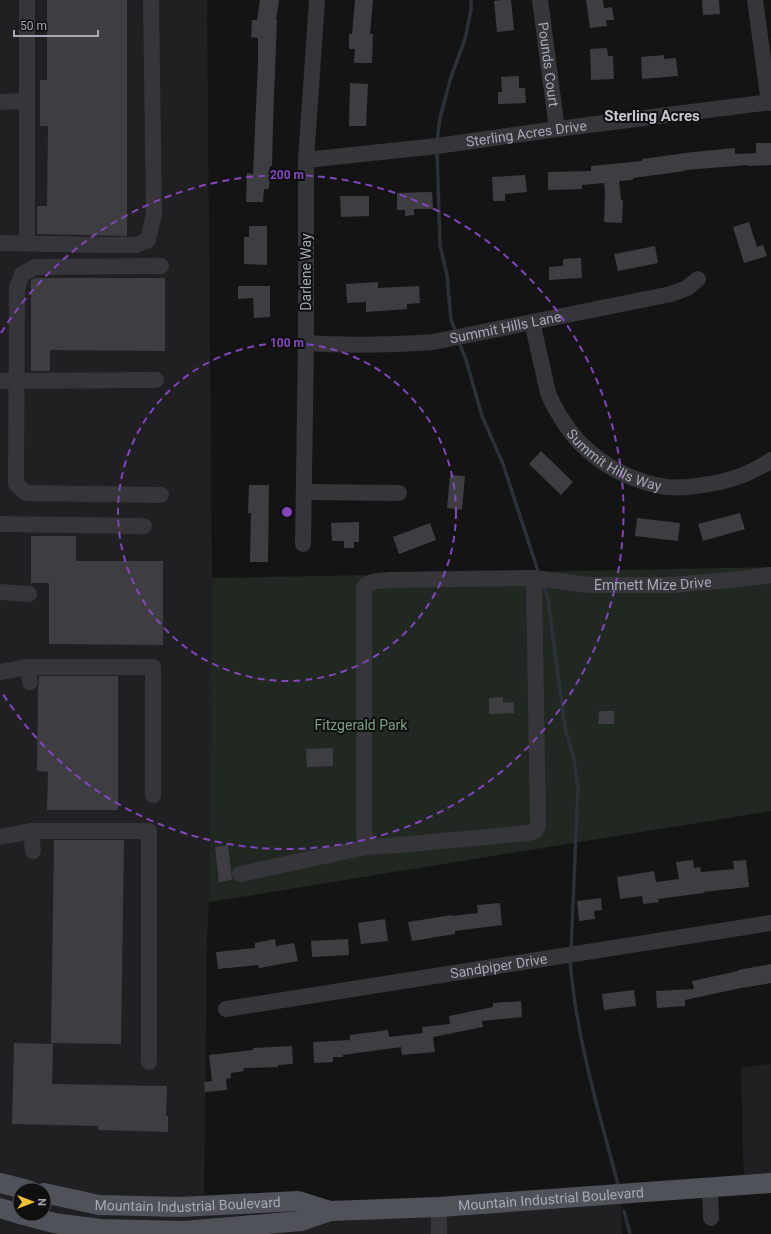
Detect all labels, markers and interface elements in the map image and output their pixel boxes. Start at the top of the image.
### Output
scale bar [14,12,98,38]
text: 50 m [20,19,47,33]
street label: Pounds Court [535,21,562,108]
district label: Sterling Acres [604,107,700,125]
street label: Sterling Acres Drive [465,117,588,150]
text: 200 m [270,168,304,182]
street label: Darlene Way [298,233,314,311]
street label: Summit Hills Lane [448,308,563,346]
text: 100 m [270,336,304,350]
street label: Summit Hills Way [563,426,663,494]
centre of rings [280,505,294,519]
street label: Emmett Mize Drive [594,574,712,593]
park label: Fitzgerald Park [315,717,408,733]
street label: Sandpiper Drive [449,950,548,982]
north arrow [12,1182,52,1222]
street label: Mountain Industrial Boulevard [458,1184,644,1214]
street label: Mountain Industrial Boulevard [94,1194,281,1215]
text: N [35,1198,48,1206]

